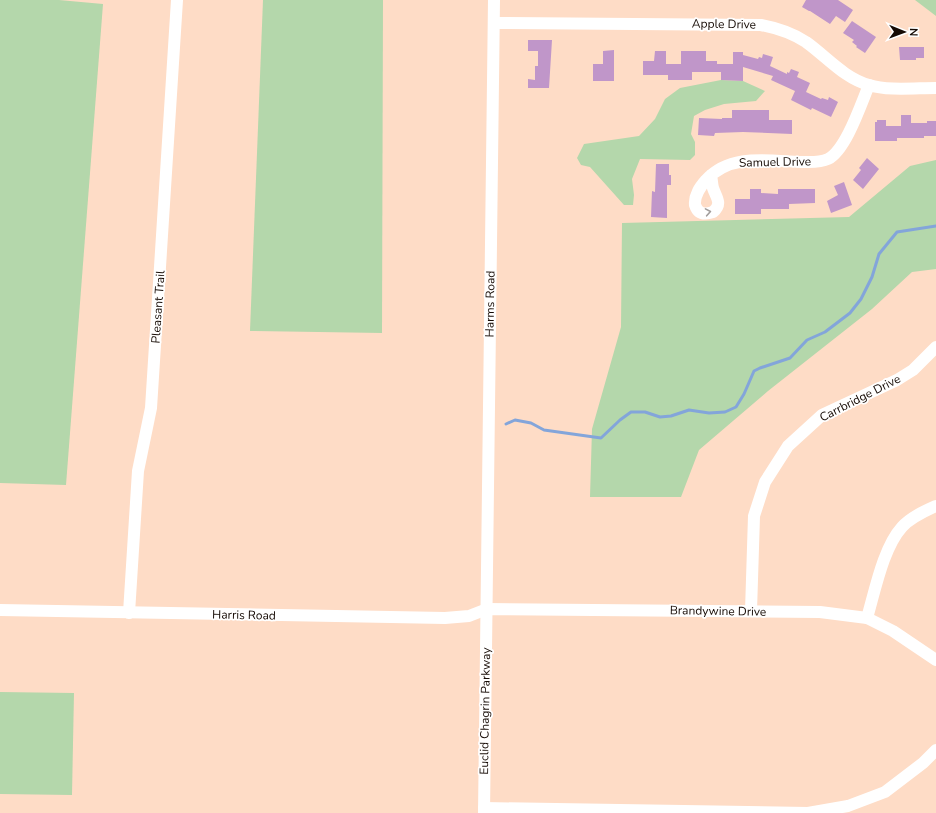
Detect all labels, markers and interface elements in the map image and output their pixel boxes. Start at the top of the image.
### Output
north arrow [884,12,924,52]
street label: Apple Drive [692,15,756,33]
text: N [906,28,921,36]
street label: Samuel Drive [739,153,811,171]
one-way arrow [705,208,712,217]
street label: Pleasant Trail [147,269,169,344]
street label: Harms Road [481,270,499,338]
street label: Carrbridge Drive [817,371,903,425]
street label: Brandywine Drive [670,602,766,620]
street label: Harris Road [212,606,276,624]
street label: Euclid Chagrin Parkway [476,646,494,775]

